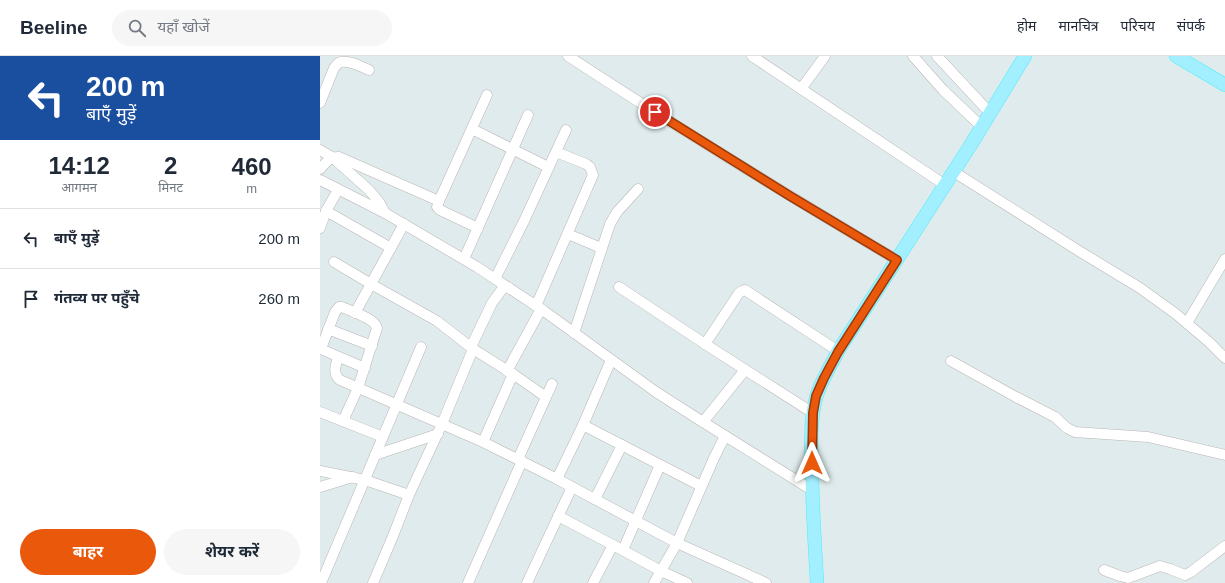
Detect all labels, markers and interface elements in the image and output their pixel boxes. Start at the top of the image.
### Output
search box [112,10,392,46]
text: Beeline [20,17,88,38]
icon: search [126,17,148,39]
text: यहाँ खोजें [158,18,210,35]
text: होम [1017,18,1036,34]
text: मानचित्र [1058,18,1099,34]
text: परिचय [1121,18,1155,34]
text: संपर्क [1177,18,1205,34]
text: 200 m [86,71,165,102]
icon: left [20,72,72,124]
pin [638,95,672,129]
icon: arrive [644,101,666,123]
text: बाएँ मुड़ें [86,104,136,124]
text: 14:12 [48,152,110,179]
text: 2 [164,152,177,179]
text: 460 [232,153,272,180]
text: आगमन [61,180,97,195]
text: मिनट [158,180,183,195]
text: m [246,181,257,196]
icon: left [20,228,42,250]
text: बाएँ मुड़ें [54,229,99,246]
text: 200 m [258,230,300,247]
icon: arrive [20,288,42,310]
text: गंतव्य पर पहुँचे [54,289,139,306]
text: 260 m [258,290,300,307]
position arrow [791,442,833,484]
button: बाहर [20,529,156,575]
button: शेयर करें [164,529,300,575]

